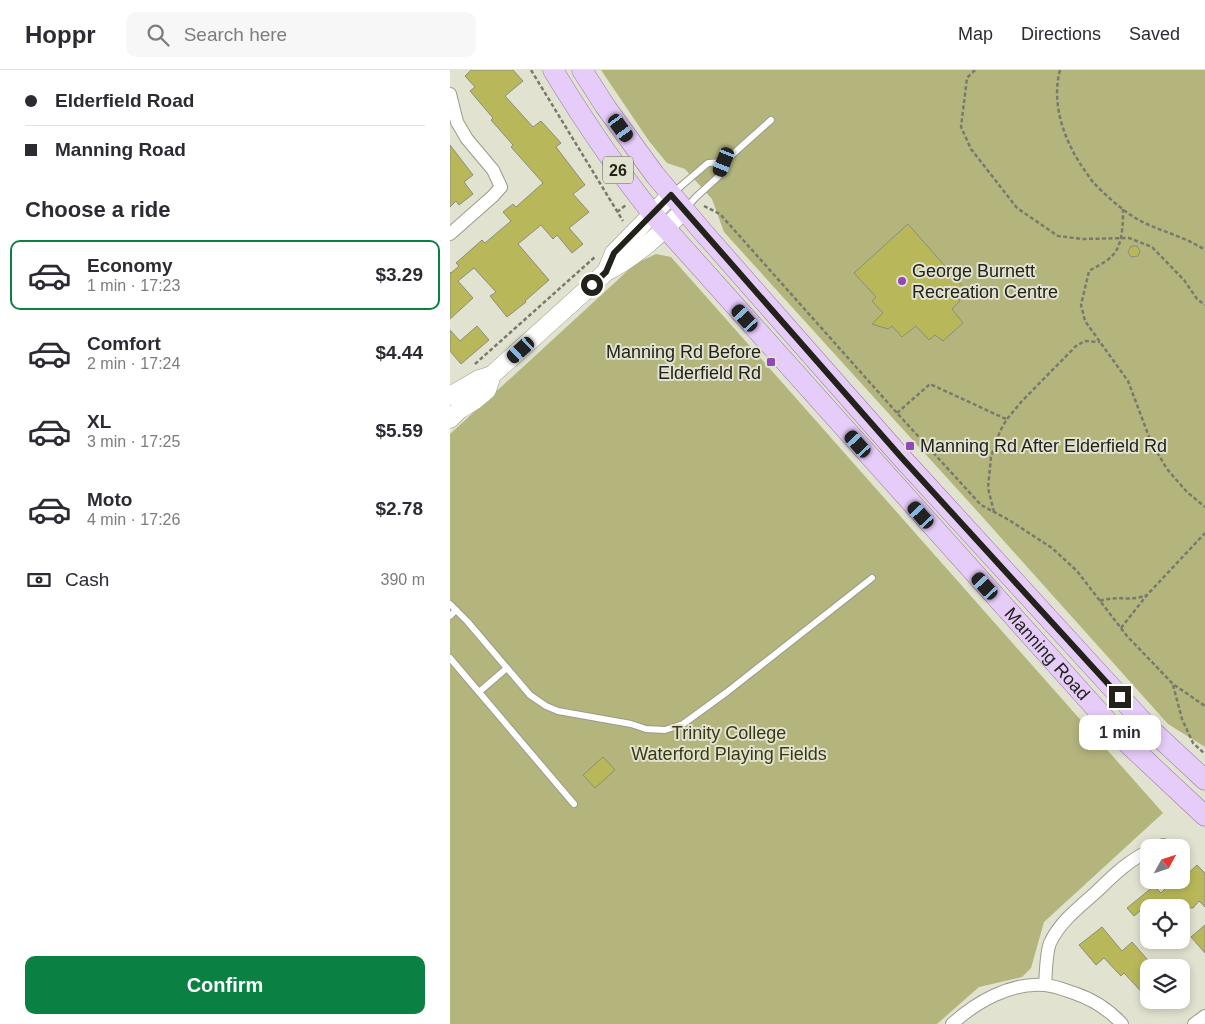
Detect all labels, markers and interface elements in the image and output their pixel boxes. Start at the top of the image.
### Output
search box [126,12,476,57]
text: Hoppr [25,21,96,48]
icon: search [144,21,172,49]
text: Search here [184,24,287,45]
text: Map [958,24,993,44]
text: Directions [1021,24,1101,44]
text: Saved [1129,24,1180,44]
text: Elderfield Road [55,90,194,111]
car [606,111,635,145]
text: Manning Road [55,139,186,160]
car [711,145,736,179]
road number: 26 [603,156,633,184]
text: Choose a ride [25,197,170,222]
icon: car [27,253,72,298]
text: Economy [87,255,173,276]
place label: George Burnett Recreation Centre [912,261,1058,302]
text: $3.29 [375,264,423,285]
route start [581,274,603,296]
marker: George Burnett Recreation Centre [896,275,908,287]
text: 1 min · 17:23 [87,277,180,294]
car [729,302,760,334]
icon: car [27,331,72,376]
text: Comfort [87,333,161,354]
car [504,334,537,366]
text: $4.44 [375,342,423,363]
place label: Manning Rd Before Elderfield Rd [606,342,761,383]
text: 2 min · 17:24 [87,355,180,372]
marker: Manning Rd Before Elderfield Rd [765,356,777,368]
icon: car [27,409,72,454]
text: XL [87,411,111,432]
text: $5.59 [375,420,423,441]
car [842,428,873,460]
text: 3 min · 17:25 [87,433,180,450]
place label: Manning Rd After Elderfield Rd [920,436,1167,456]
marker: Manning Rd After Elderfield Rd [904,440,916,452]
icon: car [27,487,72,532]
text: Moto [87,489,132,510]
text: $2.78 [375,498,423,519]
car [905,499,936,531]
text: 4 min · 17:26 [87,511,180,528]
icon: cash [25,566,53,594]
text: Cash [65,569,109,590]
car [969,570,1000,602]
text: 390 m [381,571,425,588]
street label: Manning Road [1000,604,1094,704]
route end [1109,686,1131,708]
callout: 1 min [1079,714,1161,750]
park label: Trinity College Waterford Playing Fields [631,723,827,764]
text: 1 min [1099,724,1141,741]
north arrow [1140,839,1190,889]
map controls [1140,839,1190,1009]
button: locate [1140,899,1190,949]
button: Confirm [25,956,425,1014]
button: layers [1140,959,1190,1009]

